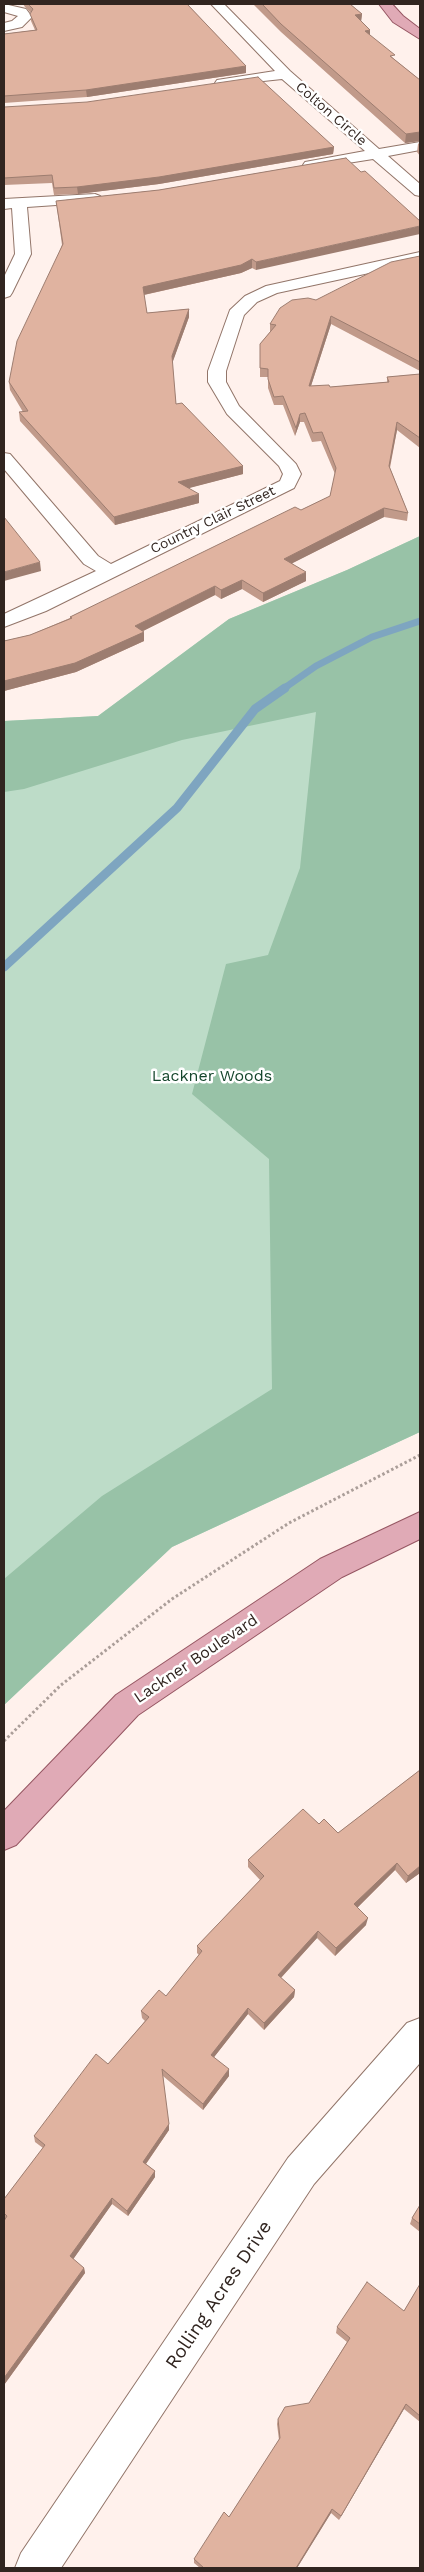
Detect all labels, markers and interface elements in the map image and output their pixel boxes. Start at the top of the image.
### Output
street label: Colton Circle [292,79,370,149]
street label: Country Clair Street [148,482,278,558]
park label: Lackner Woods [152,1066,272,1086]
street label: Lackner Boulevard [130,1610,262,1708]
street label: Rolling Acres Drive [161,2217,277,2373]

